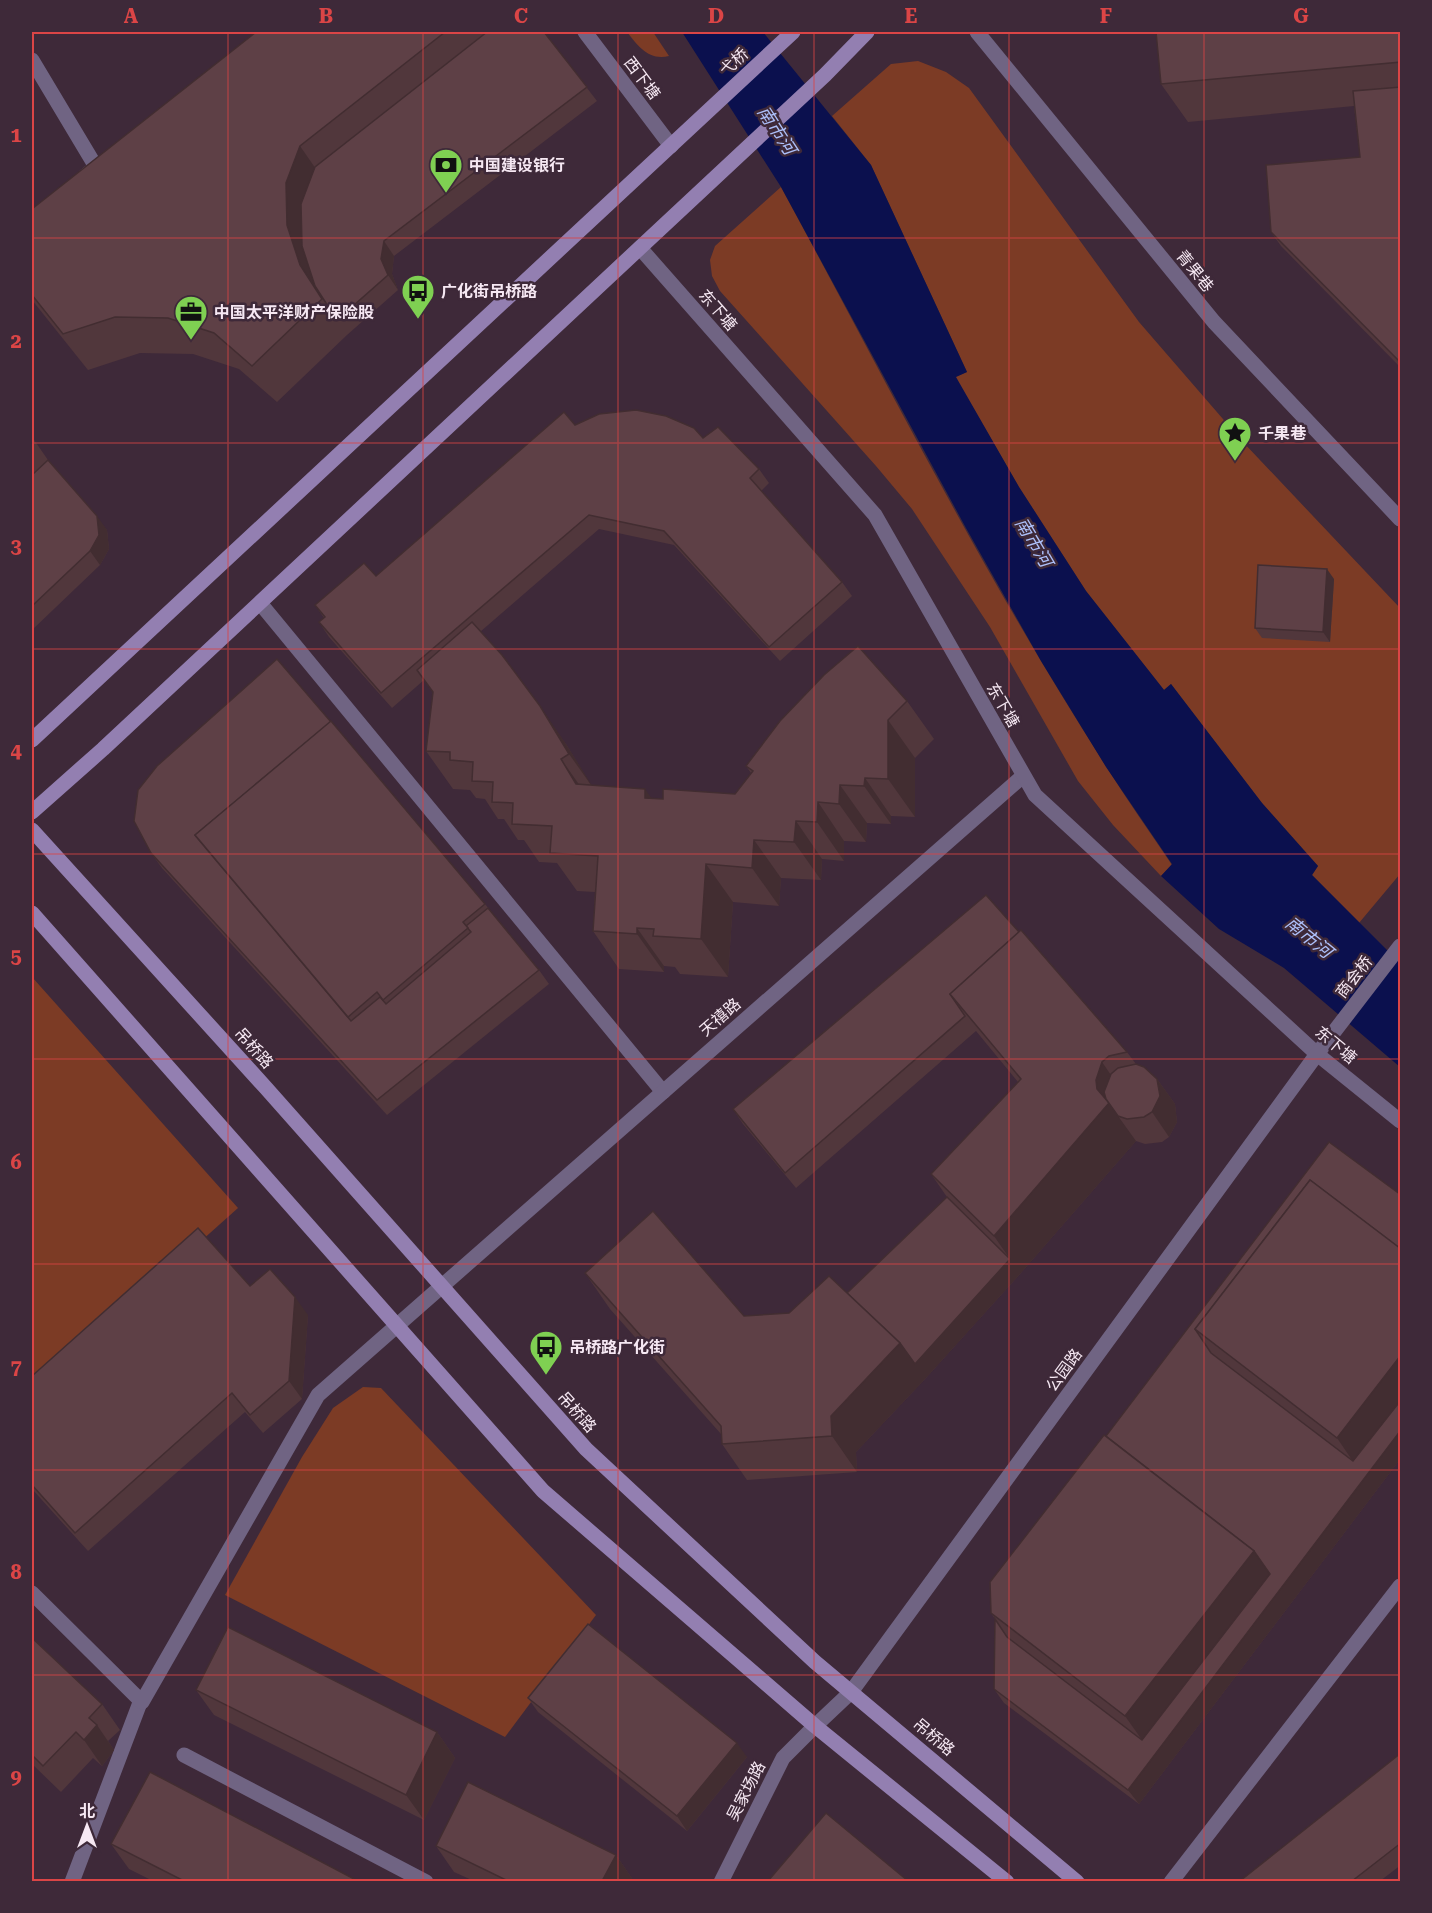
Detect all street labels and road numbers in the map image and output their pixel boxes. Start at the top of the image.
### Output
street label: 弋桥 [716,44,752,80]
street label: 西下塘 [620,53,664,103]
street label: 青果巷 [1173,246,1217,296]
street label: 东下塘 [695,286,741,334]
street label: 东下塘 [983,679,1023,731]
street label: 商会桥 [1332,952,1376,1002]
street label: 天禧路 [696,994,744,1040]
street label: 东下塘 [1312,1022,1360,1068]
street label: 吊桥路 [231,1024,277,1072]
street label: 公园路 [1042,1345,1086,1395]
street label: 吊桥路 [554,1388,600,1436]
street label: 吊桥路 [910,1714,958,1760]
street label: 吴家场路 [723,1758,769,1824]

